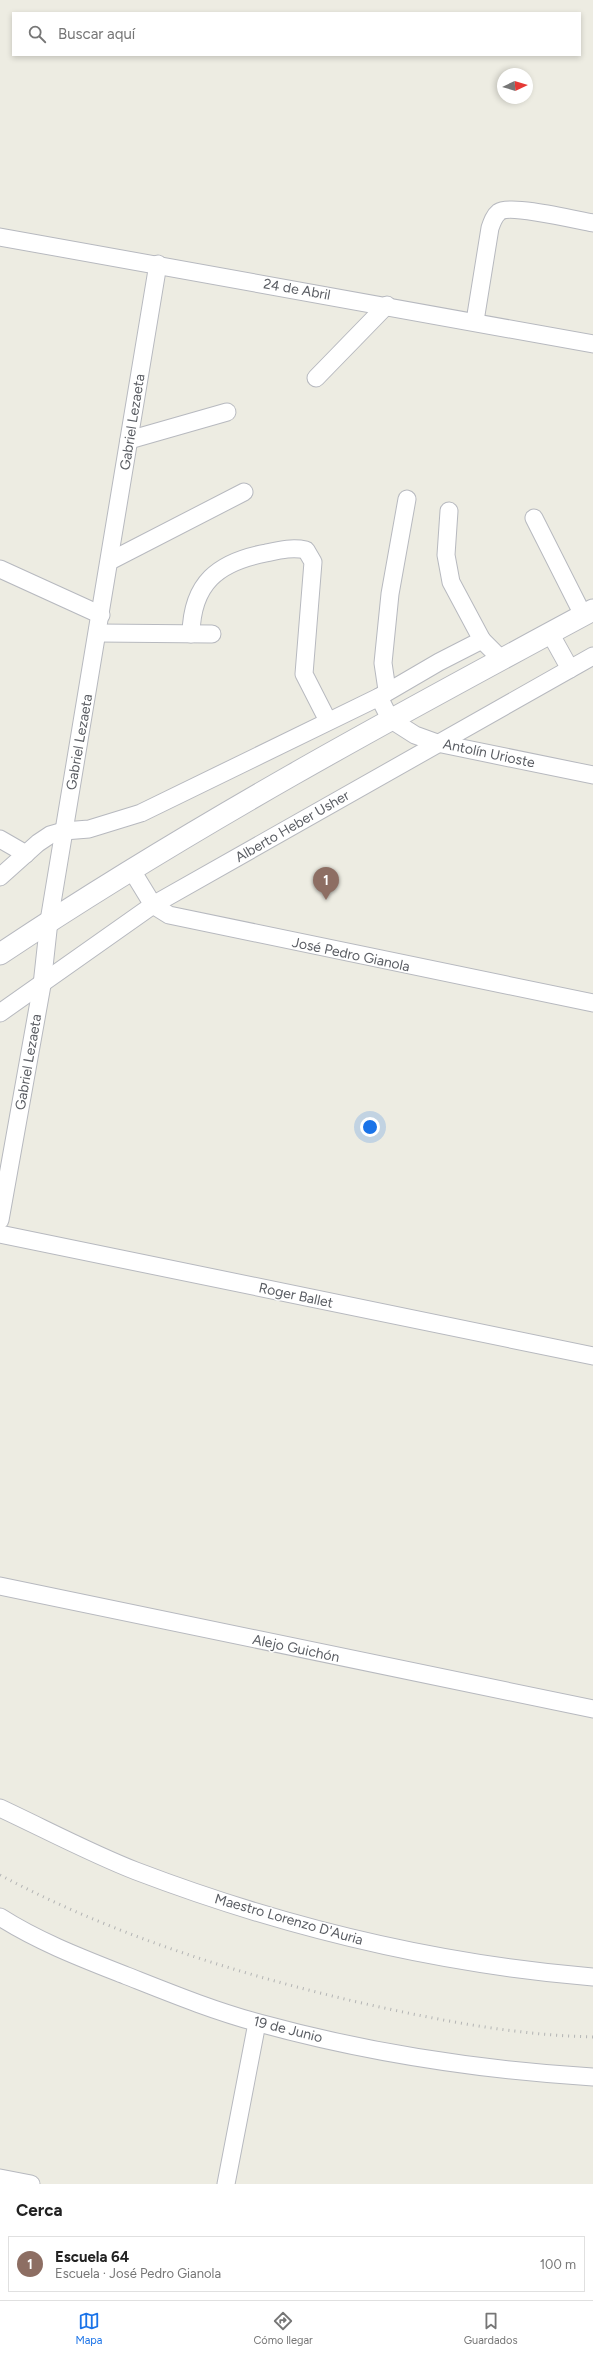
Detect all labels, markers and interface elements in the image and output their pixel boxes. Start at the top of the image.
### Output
search box [12,12,581,56]
icon: search [26,23,48,45]
text: Buscar aquí [58,25,135,43]
north arrow [497,68,533,104]
street label: 24 de Abril [262,275,332,304]
street label: Gabriel Lezaeta [117,373,148,471]
street label: Gabriel Lezaeta [63,693,96,791]
street label: Antolín Urioste [441,735,537,772]
street label: Alberto Heber Usher [232,787,352,866]
pin: 1 [313,867,339,900]
street label: José Pedro Gianola [290,934,411,975]
street label: Gabriel Lezaeta [12,1013,45,1111]
your location [360,1117,380,1137]
street label: Roger Ballet [257,1279,335,1312]
street label: Alejo Guichón [251,1631,341,1666]
street label: Maestro Lorenzo D'Auria [213,1890,365,1949]
street label: 19 de Junio [252,2013,324,2046]
text: Cerca [16,2200,63,2220]
text: Escuela 64 [55,2248,129,2266]
text: 1 [27,2257,33,2272]
text: 100 m [540,2257,576,2272]
text: Escuela · José Pedro Gianola [55,2266,221,2281]
tab: Mapa [75,2310,102,2347]
tab: Cómo llegar [253,2310,313,2347]
tab: Guardados [464,2310,518,2347]

